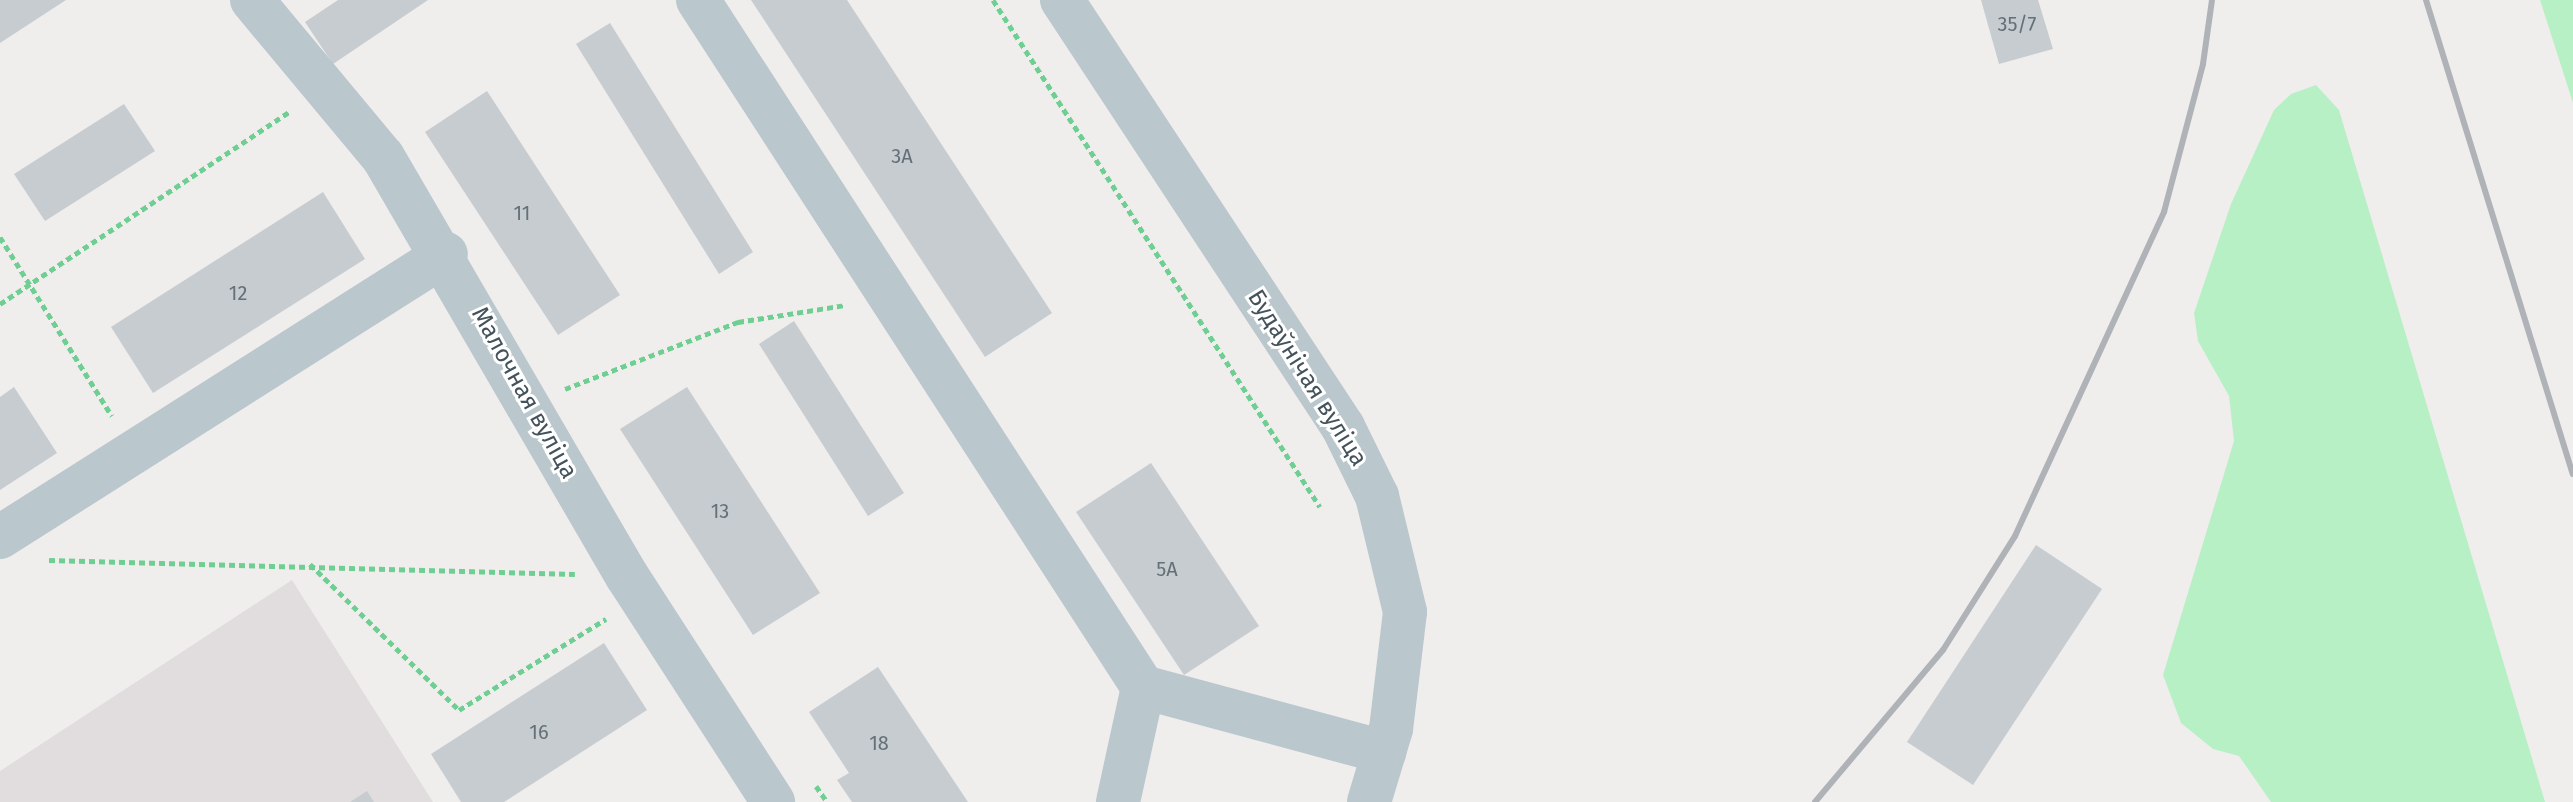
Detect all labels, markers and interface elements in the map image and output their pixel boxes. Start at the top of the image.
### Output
house number: 35/7 [1998,12,2036,36]
house number: 3А [891,144,913,168]
house number: 11 [513,201,531,225]
house number: 12 [229,281,247,305]
street label: Будаўнічая вуліца [1241,284,1373,472]
street label: Малочная вуліца [465,302,583,484]
house number: 13 [711,499,729,523]
house number: 5А [1156,557,1178,581]
house number: 16 [529,720,549,744]
house number: 18 [869,731,889,755]

